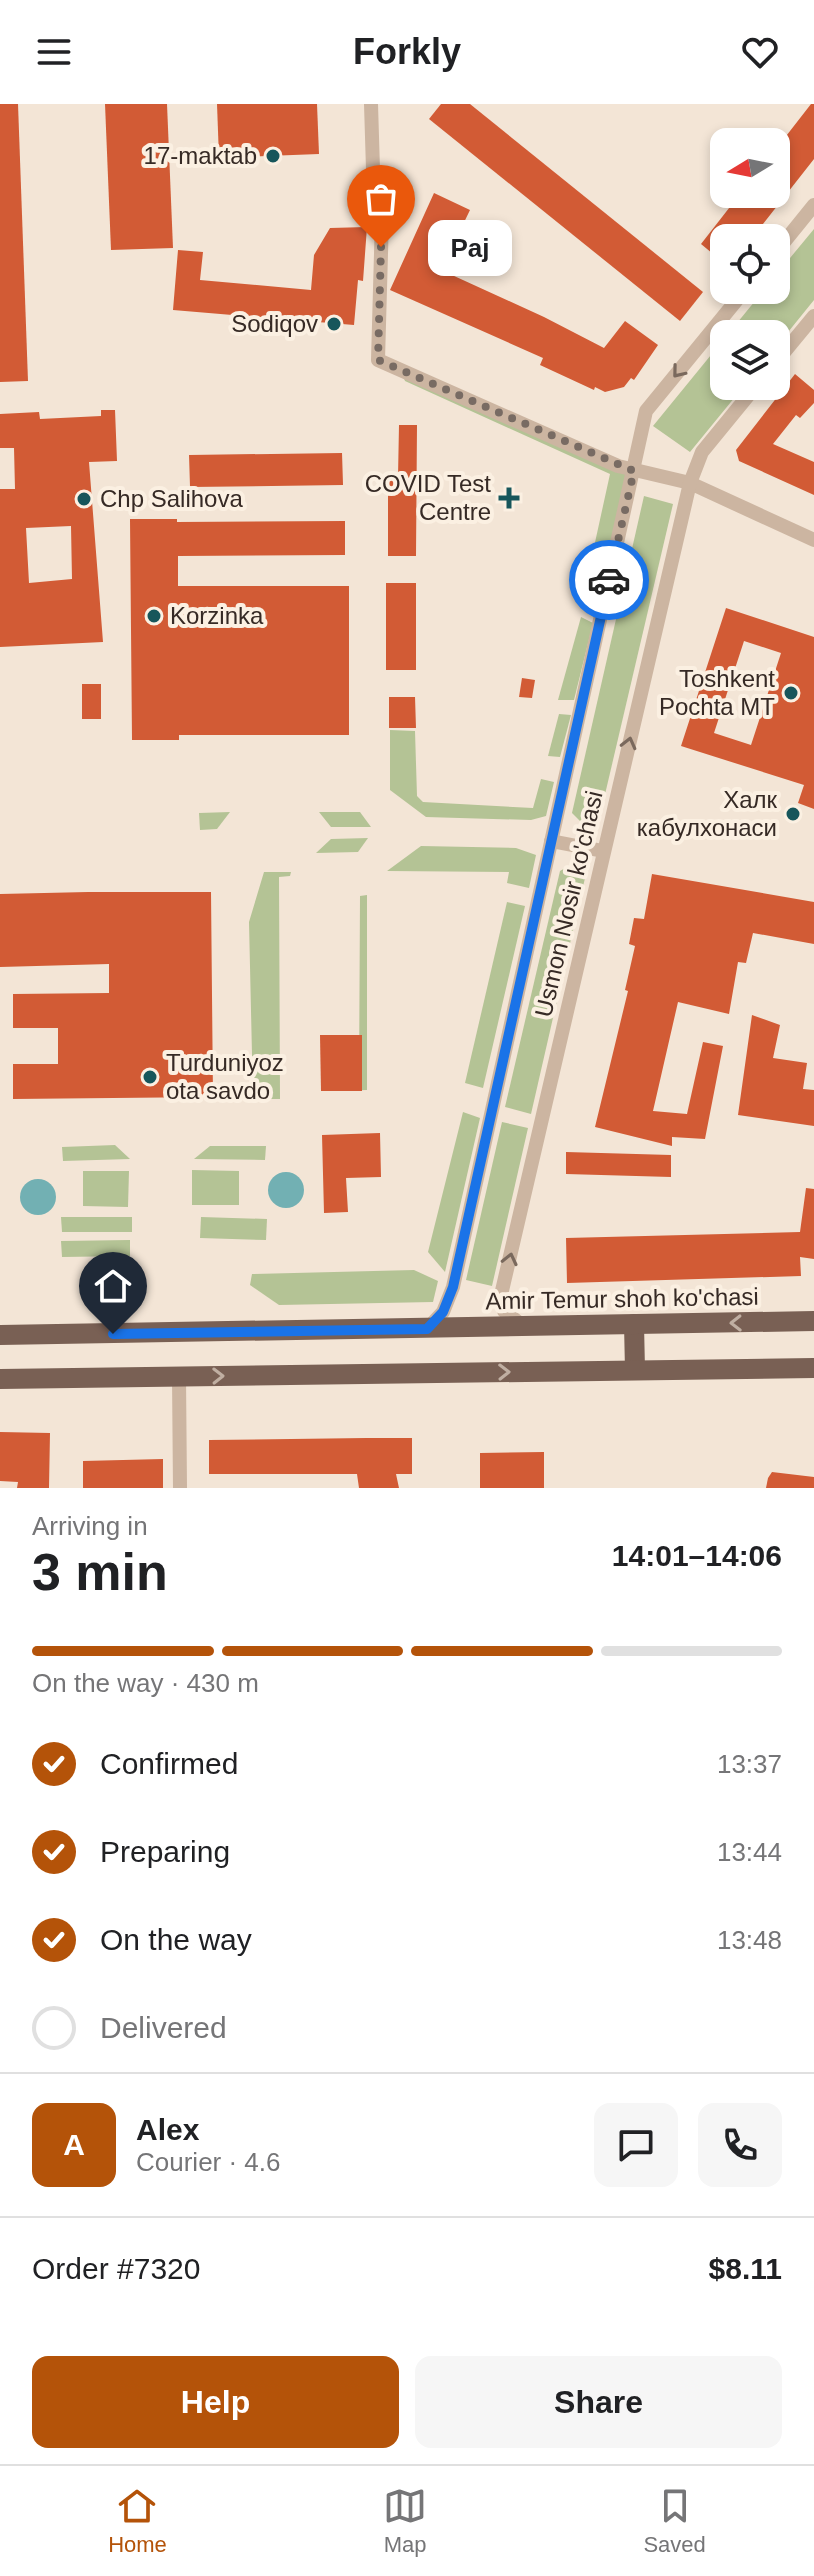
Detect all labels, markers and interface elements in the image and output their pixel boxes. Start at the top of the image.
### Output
icon: menu [32,30,76,74]
icon: heart [738,30,782,74]
text: Forkly [353,31,461,72]
north arrow [710,128,790,208]
map controls [710,128,790,400]
place label: 17-maktab [144,142,257,169]
marker: 17-maktab [264,147,282,165]
pin [347,165,415,247]
icon: bag [359,177,403,221]
callout: Paj [429,219,513,275]
button: locate [710,224,790,304]
text: Paj [450,233,490,263]
place label: Sodiqov [231,310,318,337]
marker: Sodiqov [325,315,343,333]
button: layers [710,320,790,400]
one-way arrow [673,363,687,378]
place label: COVID Test Centre [365,470,491,525]
place label: Chp Salihova [100,485,243,512]
marker: COVID Test Centre [498,487,520,509]
marker: Chp Salihova [75,490,93,508]
courier [569,540,649,620]
icon: car [587,558,631,602]
place label: Korzinka [170,602,264,629]
marker: Korzinka [145,607,163,625]
place label: Toshkent Pochta MT [659,665,775,720]
marker: Toshkent Pochta MT [782,684,800,702]
one-way arrow [620,737,637,750]
place label: Халк кабулхонаси [637,786,778,841]
street label: Usmon Nosir ko'chasi [529,788,608,1020]
marker: Халк кабулхонаси [784,805,802,823]
place label: Turduniyoz ota savdo [166,1049,284,1104]
marker: Turduniyoz ota savdo [141,1068,159,1086]
pin [79,1252,147,1334]
one-way arrow [501,1253,518,1267]
icon: home [91,1264,135,1308]
street label: Amir Temur shoh ko'chasi [485,1283,759,1314]
one-way arrow [729,1314,742,1332]
one-way arrow [498,1363,511,1381]
one-way arrow [212,1368,225,1385]
text: Arriving in [32,1511,148,1541]
text: 14:01–14:06 [612,1539,782,1572]
text: 3 min [32,1543,168,1601]
text: On the way · 430 m [32,1668,259,1698]
icon: check [32,1742,76,1786]
text: Confirmed [100,1747,238,1780]
text: 13:37 [717,1749,782,1779]
icon: check [32,1830,76,1874]
text: Preparing [100,1835,230,1868]
text: 13:44 [717,1837,782,1867]
icon: check [32,1918,76,1962]
text: On the way [100,1923,252,1956]
text: 13:48 [717,1925,782,1955]
text: Delivered [100,2011,227,2044]
button: chat [594,2103,678,2187]
button: phone [698,2103,782,2187]
text: Alex [136,2113,199,2146]
text: A [63,2128,85,2161]
text: Courier · 4.6 [136,2147,281,2177]
text: Order #7320 [32,2252,200,2285]
text: $8.11 [709,2252,782,2285]
button: Help [32,2356,399,2448]
button: Share [415,2356,782,2448]
tab: Home [108,2484,167,2558]
tab: Map [383,2484,427,2558]
tab: Saved [643,2484,706,2558]

